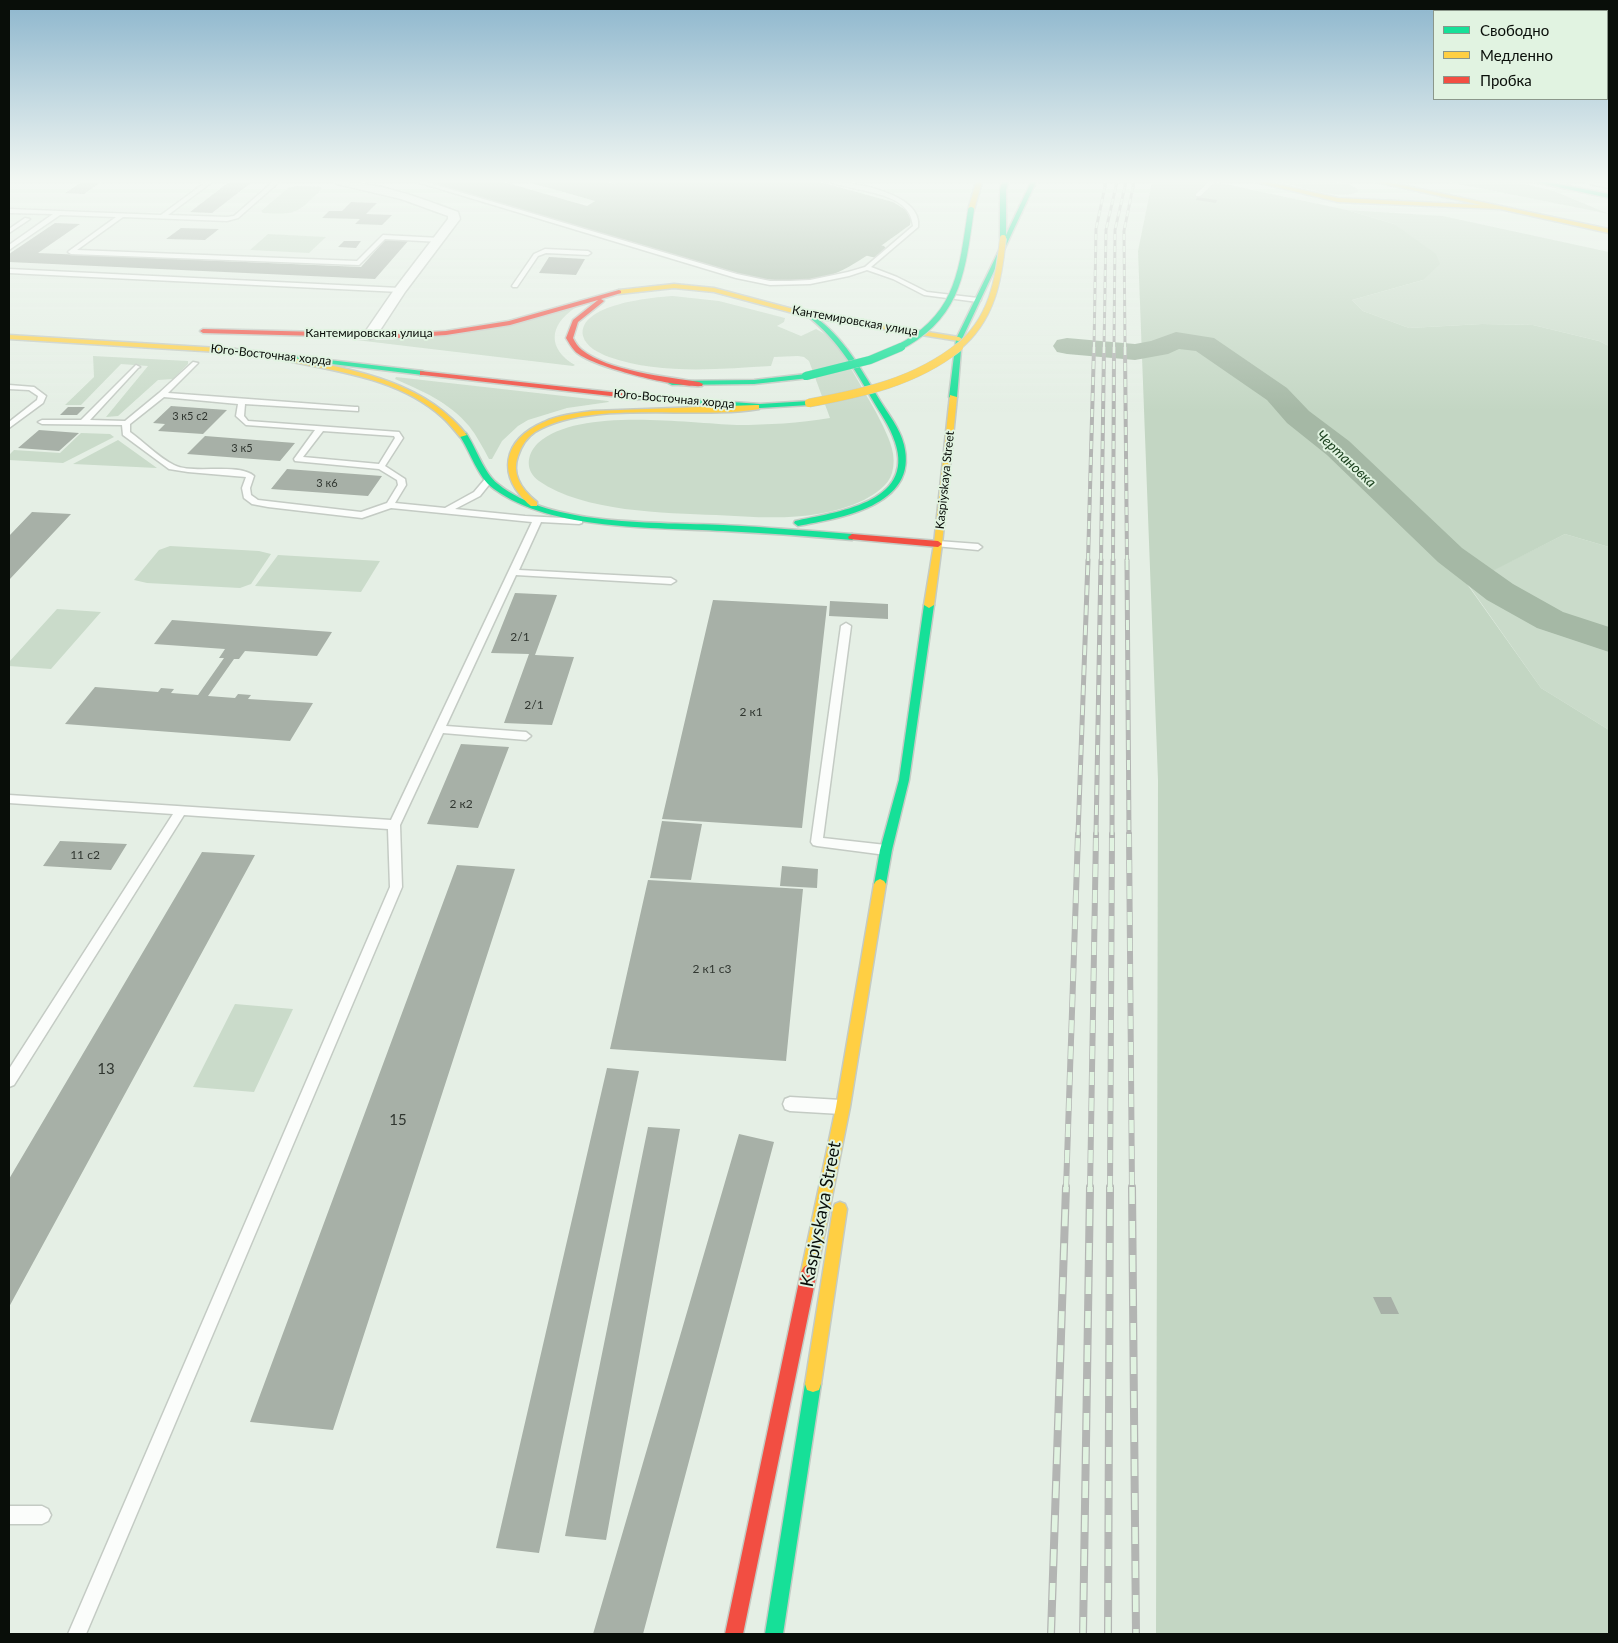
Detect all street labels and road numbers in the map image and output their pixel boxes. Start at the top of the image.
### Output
street label: Кантемировская улица [791,303,919,339]
street label: Кантемировская улица [305,326,433,340]
street label: Юго-Восточная хорда [210,341,332,369]
street label: Юго-Восточная хорда [613,387,735,411]
street label: Kaspiyskaya Street [933,430,957,530]
street label: Kaspiyskaya Street [796,1139,846,1289]

